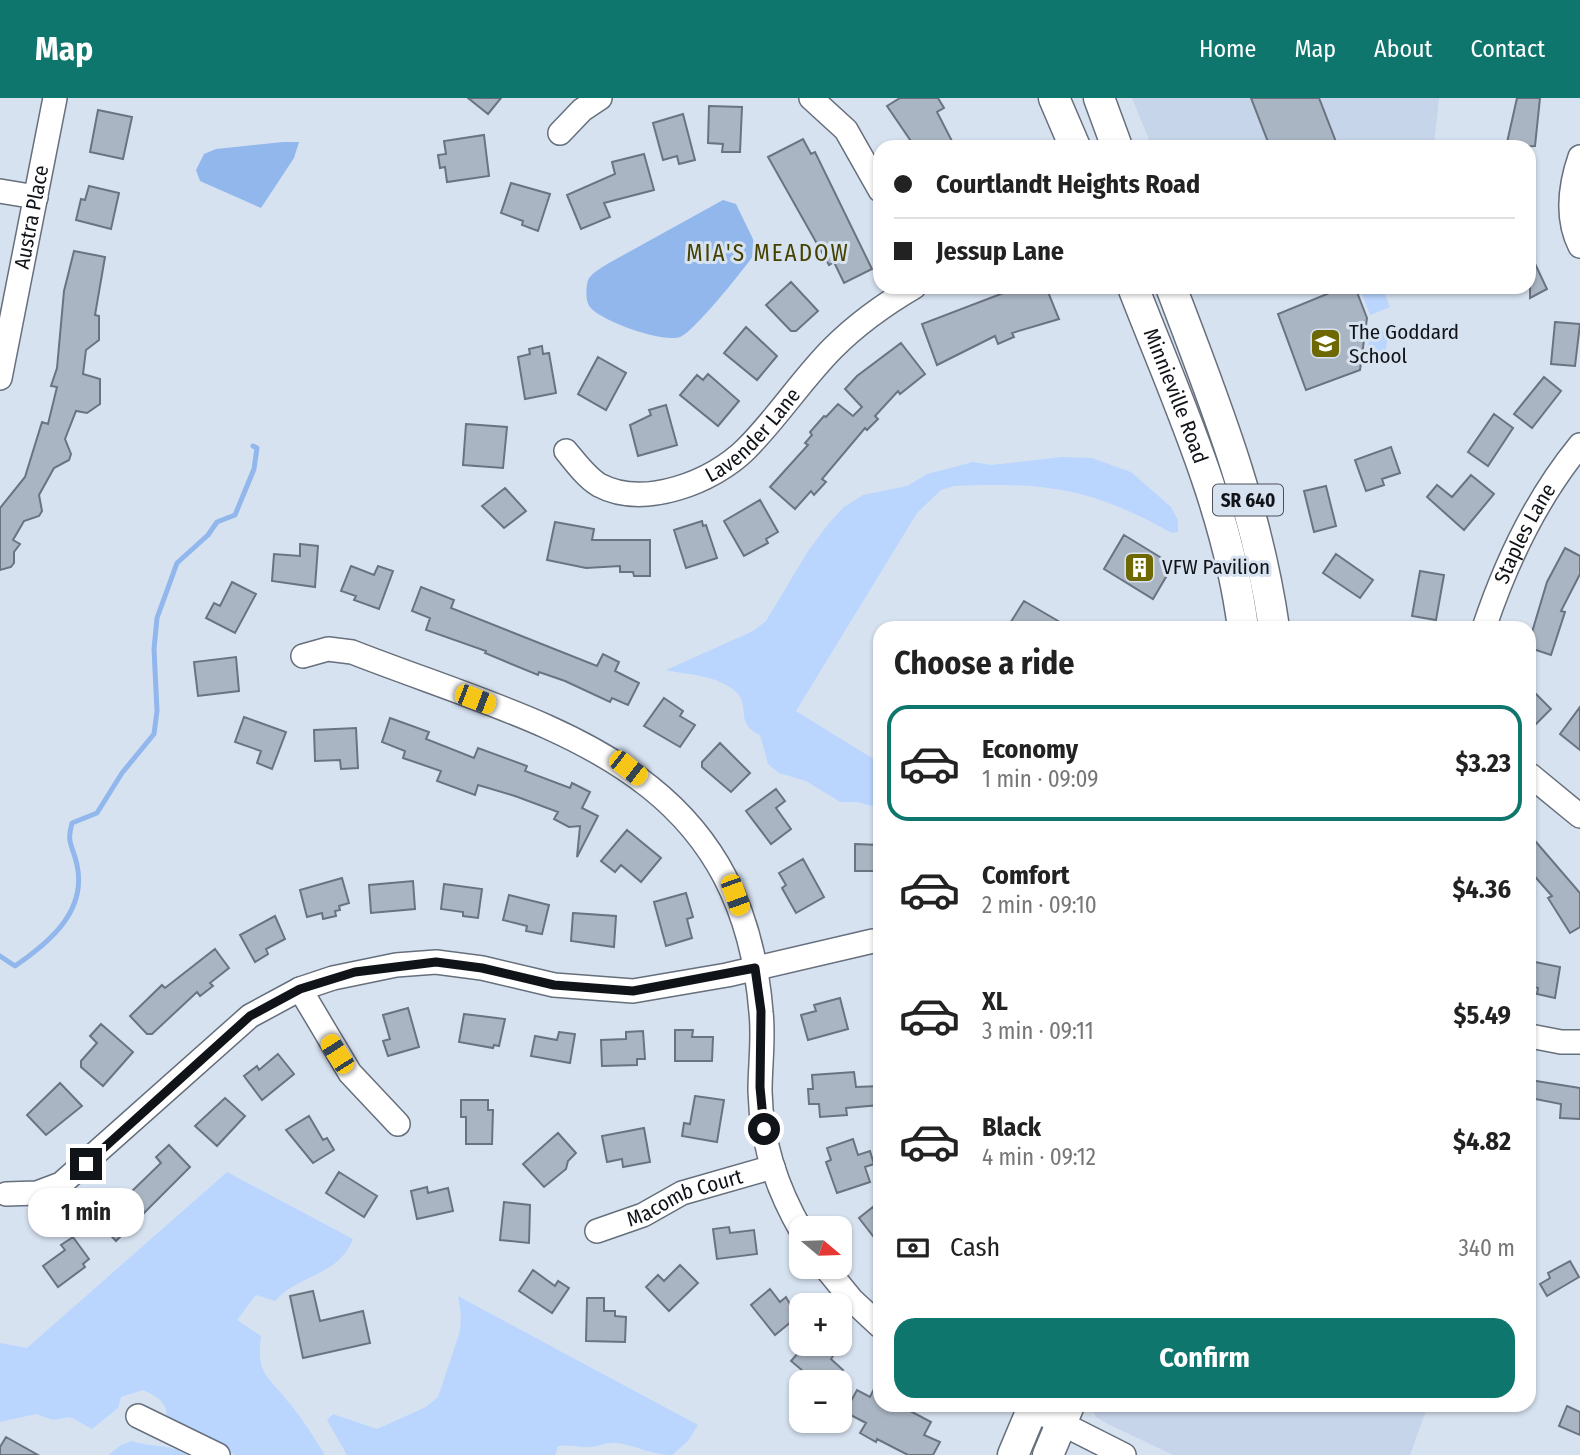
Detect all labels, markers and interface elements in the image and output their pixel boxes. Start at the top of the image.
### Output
text: Map [35,29,93,69]
text: Home [1199,35,1256,63]
text: Map [1294,35,1336,63]
text: About [1374,35,1432,63]
text: Contact [1470,35,1545,63]
street label: Austra Place [9,163,55,271]
text: Courtlandt Heights Road [936,169,1200,200]
text: Jessup Lane [936,236,1064,267]
district label: MIA'S MEADOW [686,239,850,267]
place label: The Goddard School [1349,319,1459,369]
street label: Minnieville Road [1138,325,1214,467]
school or university icon: The Goddard School [1309,327,1343,361]
street label: Lavender Lane [701,383,806,488]
street label: Staples Lane [1489,479,1561,588]
road number: SR 640 [1213,484,1283,516]
building icon: VFW Pavilion [1122,550,1156,584]
place label: VFW Pavilion [1162,554,1270,580]
text: Choose a ride [894,644,1075,682]
car [452,682,499,716]
icon: car [898,732,961,795]
text: Economy [982,734,1078,765]
car [605,747,652,789]
text: $3.23 [1455,748,1511,779]
text: 1 min · 09:09 [982,765,1099,793]
icon: car [898,858,961,921]
text: Comfort [982,860,1070,891]
car [718,872,753,918]
text: $4.36 [1452,874,1511,905]
text: 2 min · 09:10 [982,891,1097,919]
icon: car [898,984,961,1047]
text: XL [982,986,1008,1017]
text: $5.49 [1454,1000,1511,1031]
text: 3 min · 09:11 [982,1017,1094,1045]
car [317,1031,358,1077]
icon: car [898,1110,961,1173]
text: Black [982,1112,1041,1143]
route start [748,1113,780,1145]
text: $4.82 [1453,1126,1511,1157]
text: 4 min · 09:12 [982,1143,1096,1171]
route end [70,1148,102,1180]
street label: Macomb Court [623,1163,746,1233]
callout: 1 min [28,1188,144,1238]
text: 1 min [61,1198,111,1226]
north arrow [789,1216,852,1279]
map controls [789,1216,852,1433]
icon: cash [894,1229,932,1267]
text: Cash [950,1232,1000,1263]
text: 340 m [1459,1234,1515,1262]
button: + [789,1293,852,1356]
button: Confirm [894,1318,1515,1398]
button: − [789,1370,852,1433]

